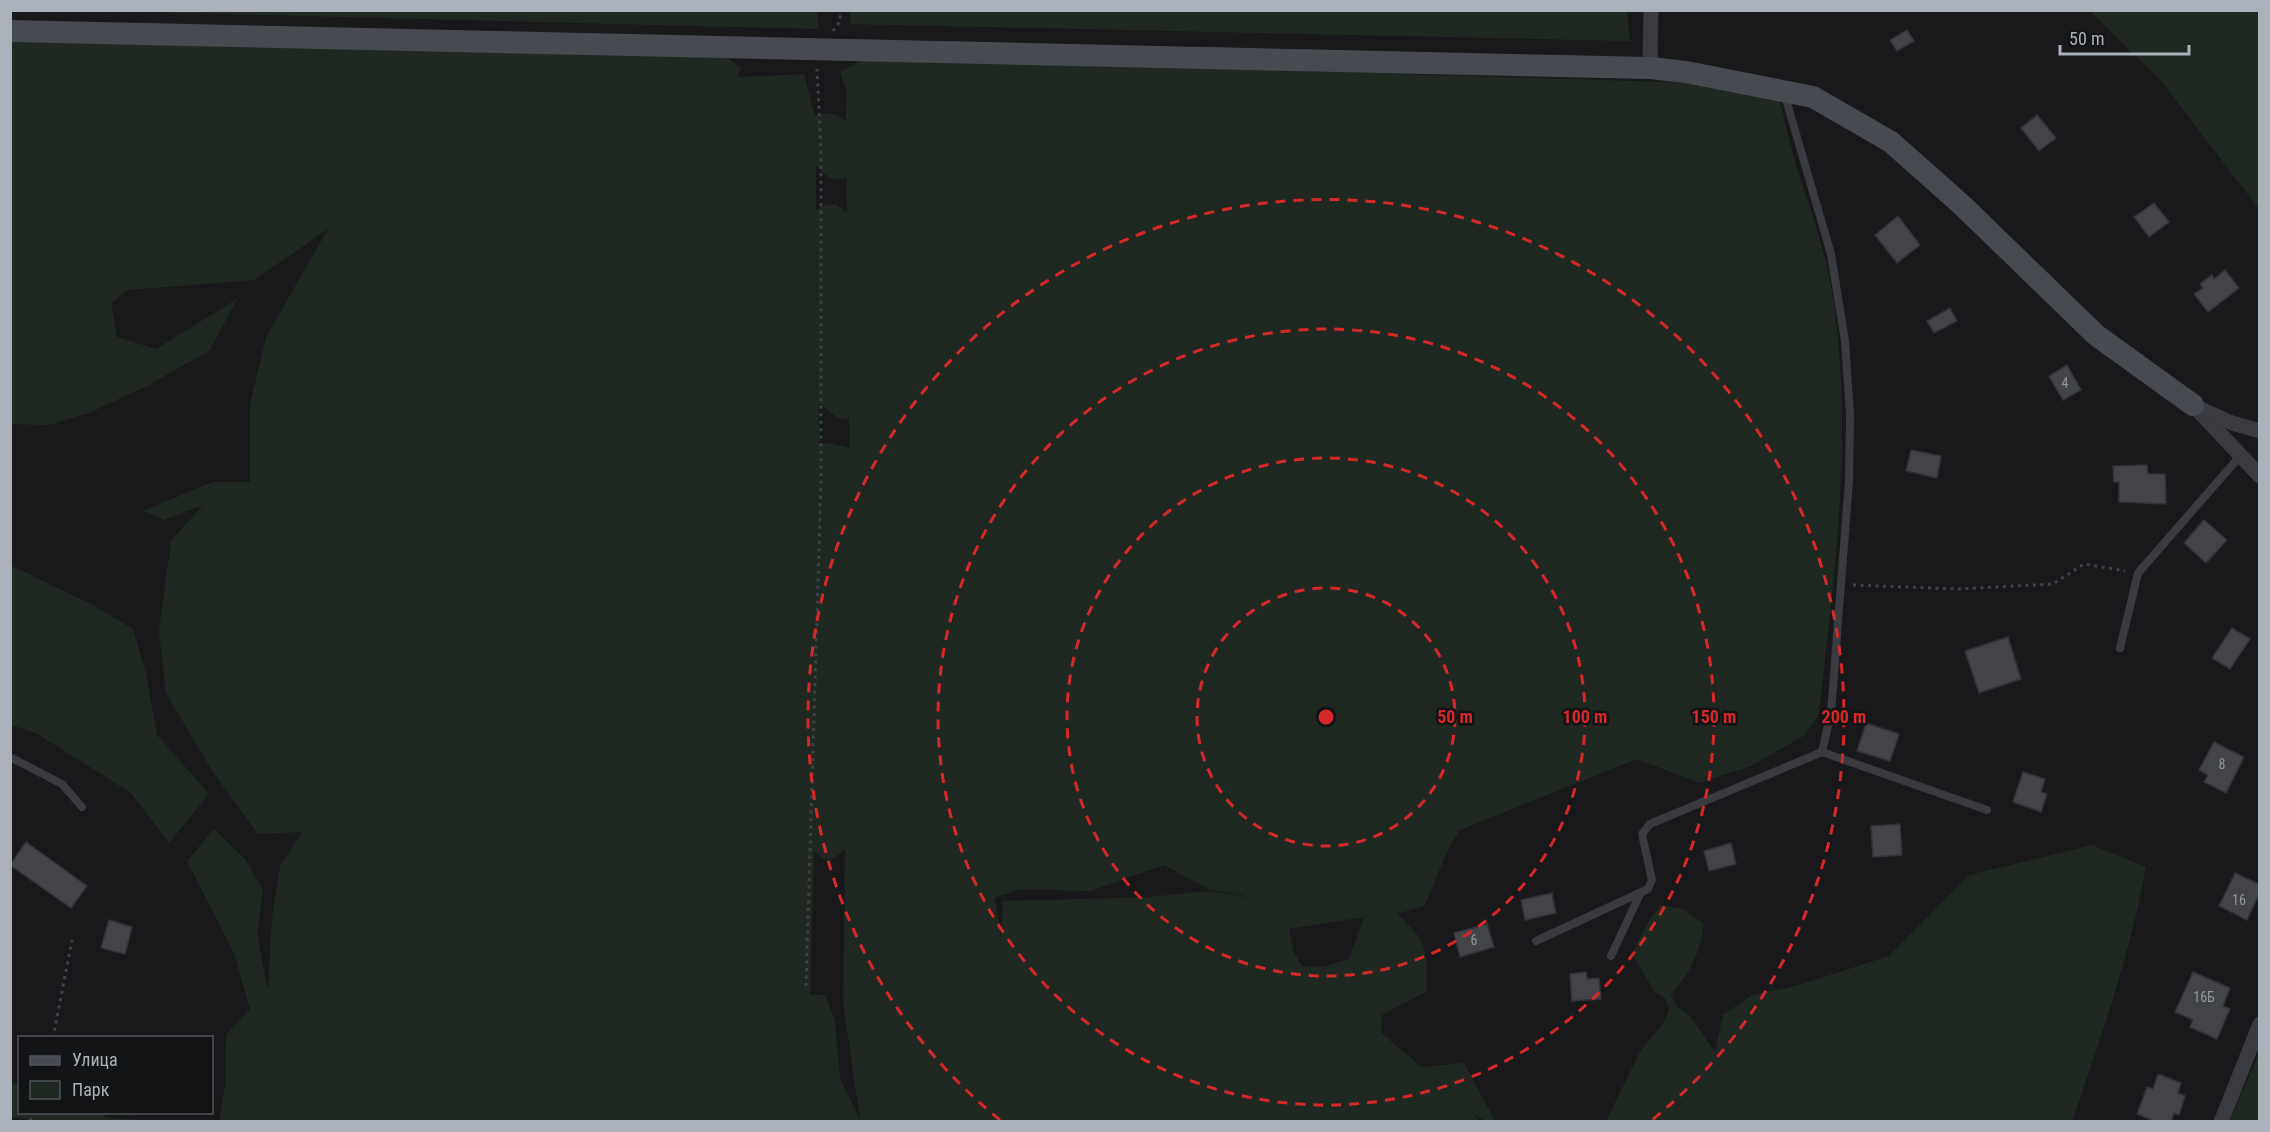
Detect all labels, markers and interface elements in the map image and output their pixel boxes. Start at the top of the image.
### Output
scale bar [2060,18,2189,56]
text: 50 m [2069,28,2104,49]
house number: 4 [2062,375,2069,391]
text: 50 m [1437,706,1473,727]
text: 100 m [1563,706,1607,727]
text: 150 m [1692,706,1736,727]
text: 200 m [1822,706,1866,727]
centre of rings [1316,707,1336,727]
house number: 8 [2219,756,2226,772]
house number: 16 [2232,892,2246,908]
house number: 6 [1471,932,1478,948]
house number: 16Б [2193,989,2215,1005]
legend [18,1036,213,1114]
text: Улица [72,1049,118,1070]
text: Парк [72,1079,110,1100]

